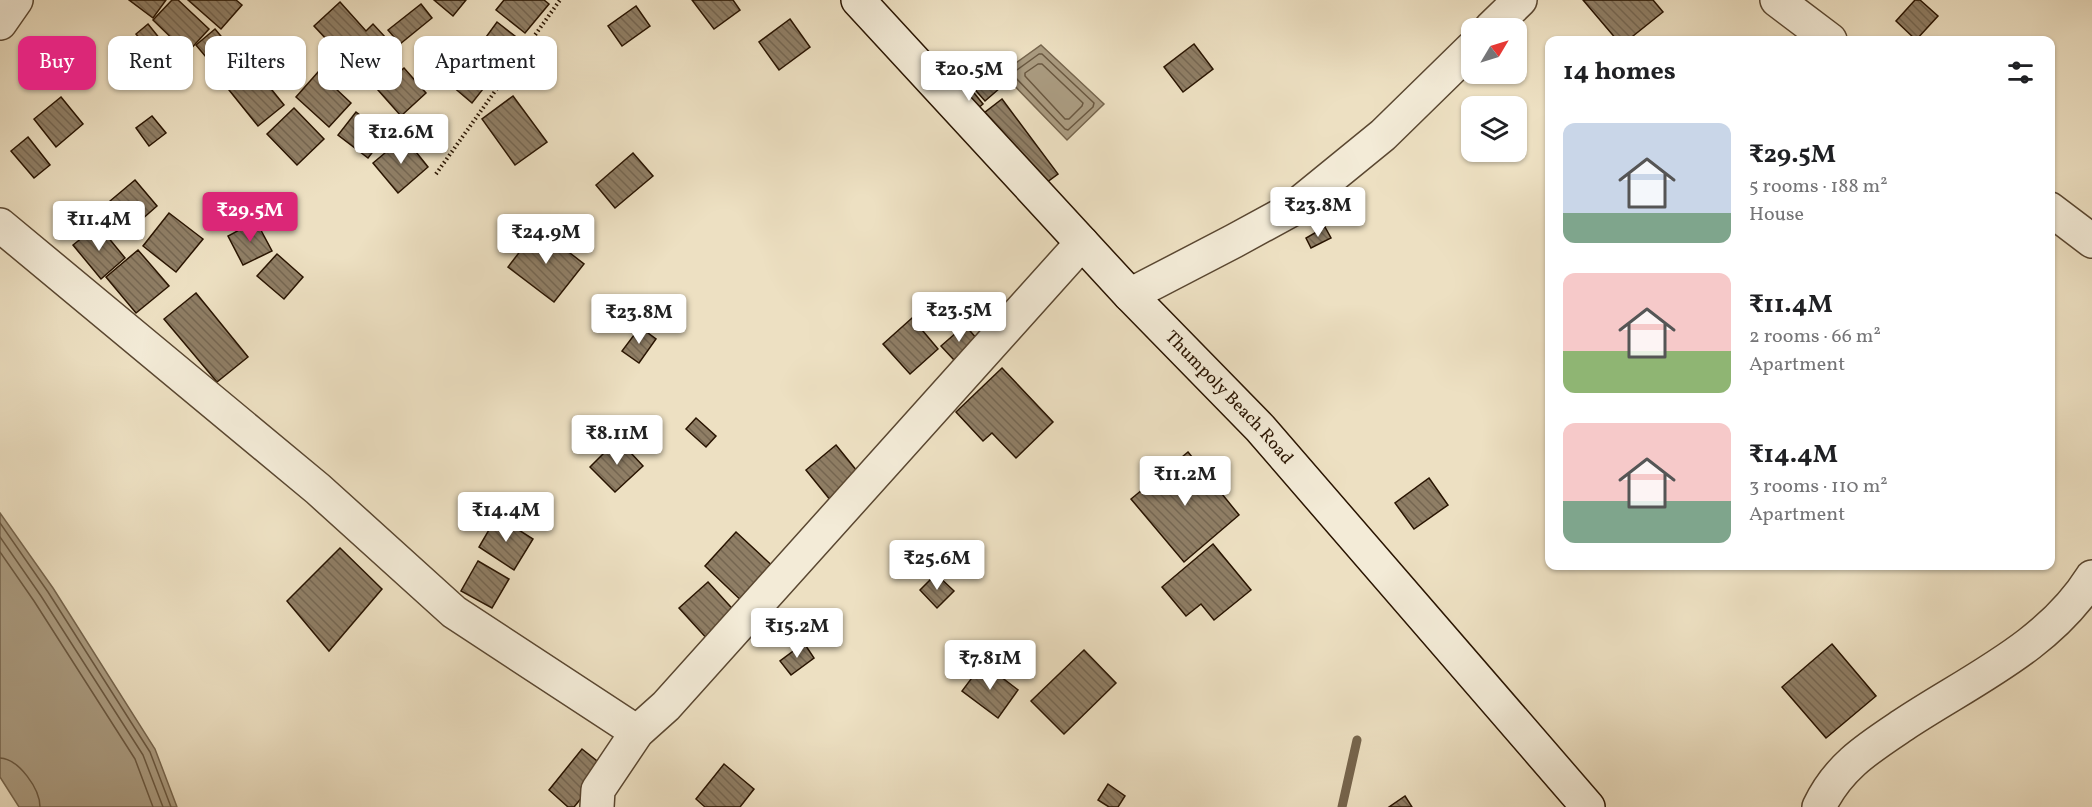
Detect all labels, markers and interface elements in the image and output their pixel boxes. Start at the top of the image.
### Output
north arrow [1461,18,1527,84]
map controls [1461,18,1527,162]
chip: Buy [18,36,96,90]
chip: Rent [108,36,193,90]
chip: Filters [205,36,306,90]
chip: New [318,36,402,90]
chip: Apartment [414,36,557,90]
pin: ₹20.5M [920,51,1018,102]
text: 14 homes [1563,54,1676,90]
text: ₹20.5M [935,56,1003,84]
icon: filters [2004,56,2037,89]
button: layers [1461,96,1527,162]
pin: ₹12.6M [352,114,450,165]
text: ₹12.6M [368,119,434,147]
text: ₹29.5M [1749,137,1836,173]
icon: home [1611,147,1683,219]
text: 5 rooms · 188 m² [1749,173,1888,201]
pin: ₹23.8M [1269,187,1367,238]
pin: ₹29.5M [201,192,299,243]
text: ₹23.8M [1284,192,1352,220]
text: ₹29.5M [217,197,283,225]
pin: ₹11.4M [50,201,148,252]
text: House [1749,201,1804,229]
text: ₹11.4M [67,206,131,234]
pin: ₹24.9M [497,214,595,265]
text: ₹24.9M [511,219,581,247]
text: ₹11.4M [1749,287,1833,323]
pin: ₹23.5M [910,292,1008,343]
pin: ₹23.8M [590,294,688,345]
text: ₹23.5M [926,297,992,325]
icon: home [1611,297,1683,369]
text: ₹23.8M [605,299,673,327]
text: 2 rooms · 66 m² [1749,323,1881,351]
street label: Thumpoly Beach Road [1159,325,1299,470]
text: Apartment [1749,351,1845,379]
pin: ₹8.11M [568,415,666,466]
text: ₹8.11M [586,420,648,448]
text: ₹14.4M [1749,437,1838,473]
icon: home [1611,447,1683,519]
pin: ₹11.2M [1136,456,1234,507]
text: ₹11.2M [1154,461,1216,489]
text: 3 rooms · 110 m² [1749,473,1888,501]
pin: ₹14.4M [457,492,555,543]
text: ₹14.4M [472,497,540,525]
text: Apartment [1749,501,1845,529]
pin: ₹25.6M [888,540,986,591]
text: ₹25.6M [903,545,971,573]
pin: ₹15.2M [748,608,846,659]
text: ₹15.2M [765,613,829,641]
pin: ₹7.81M [941,640,1039,691]
text: ₹7.81M [959,645,1021,673]

